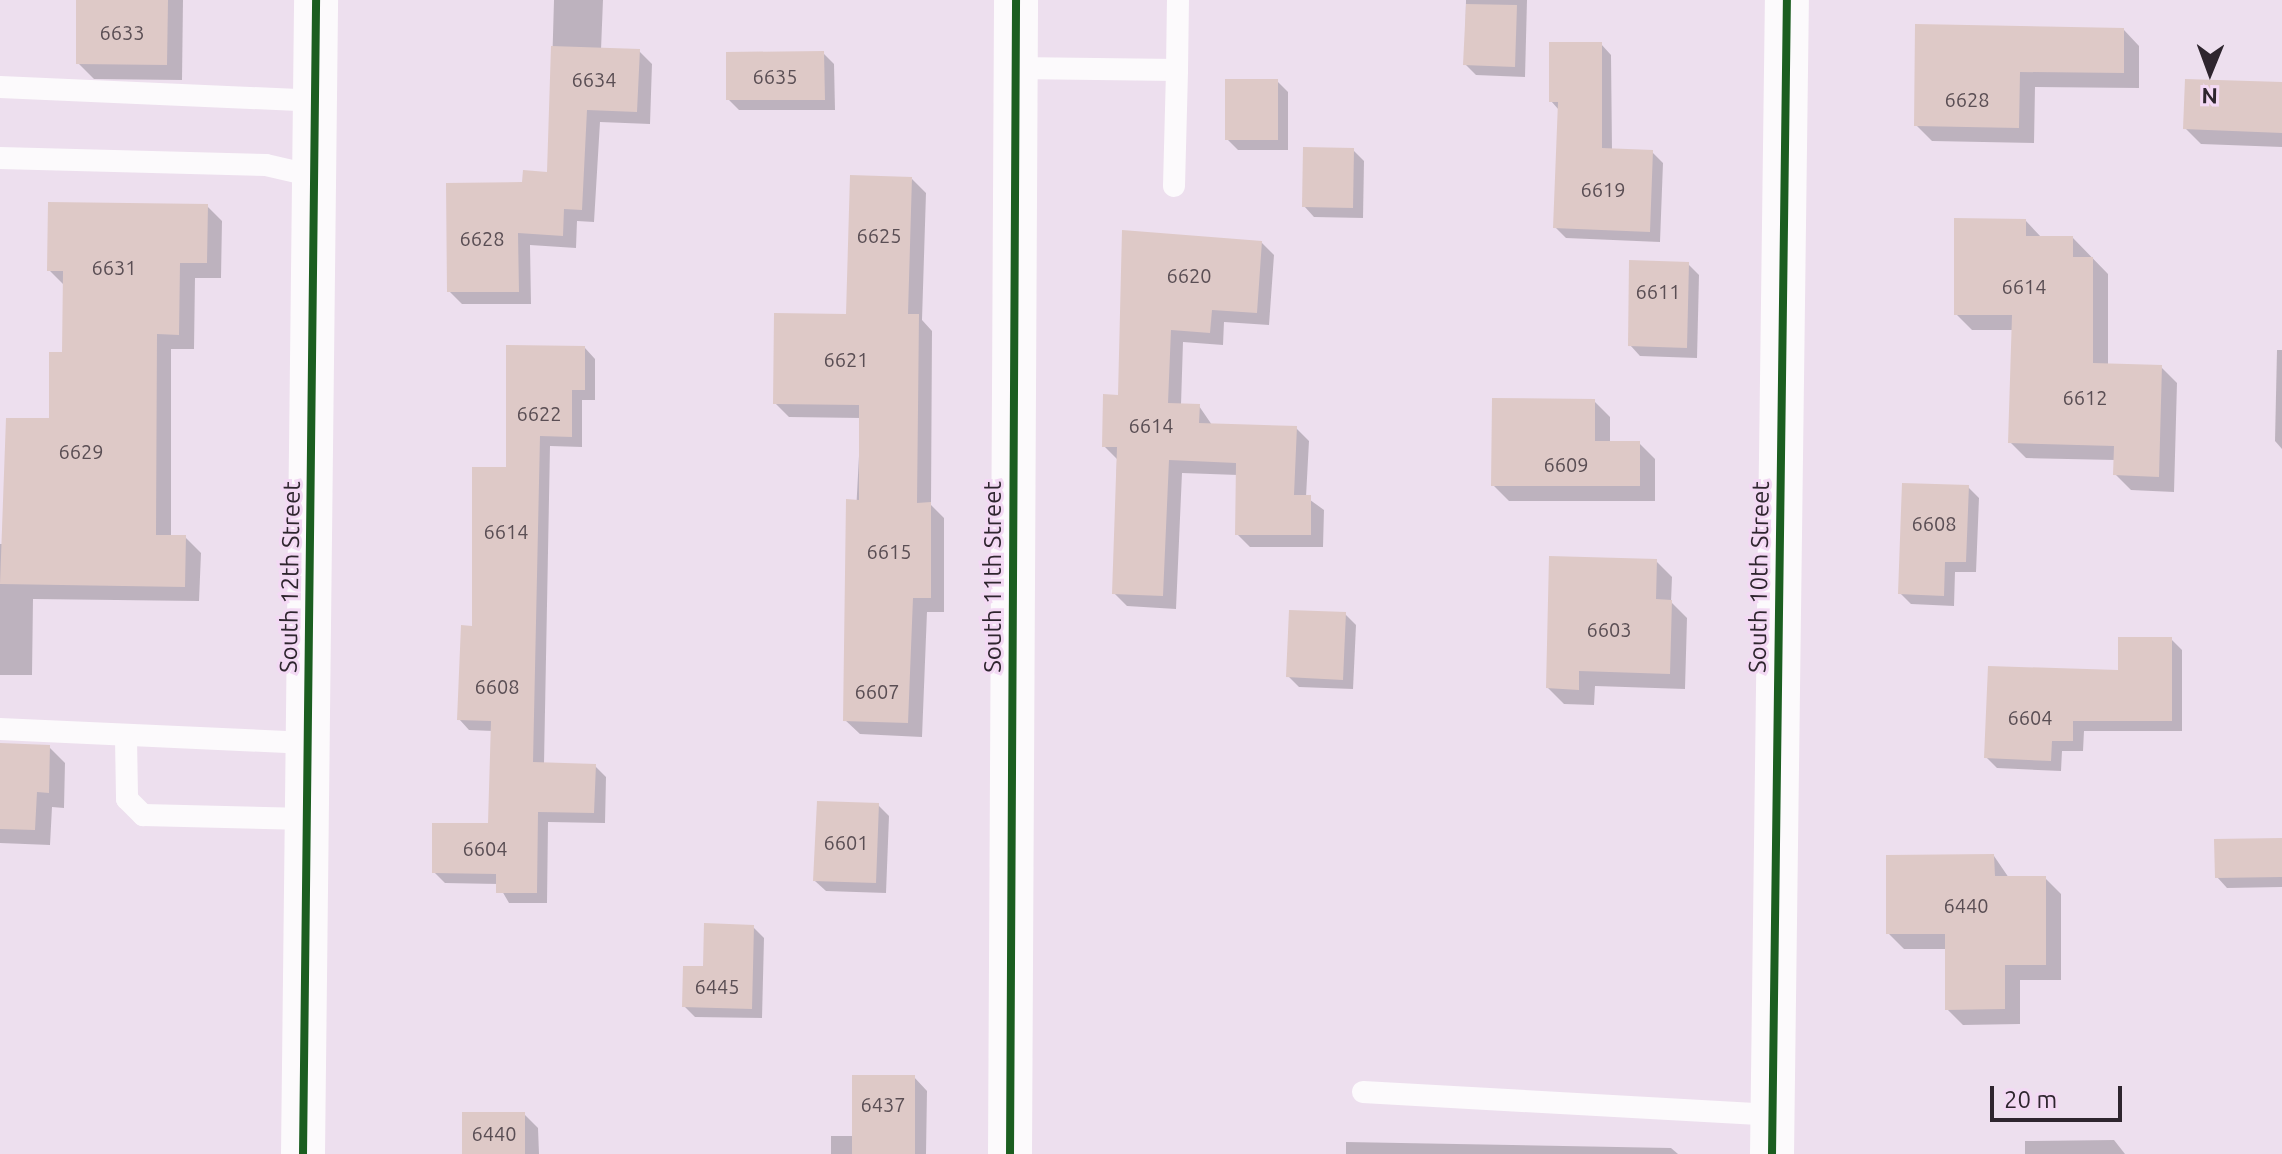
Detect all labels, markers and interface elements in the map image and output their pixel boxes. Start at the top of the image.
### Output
house number: 6633 [99,20,145,44]
north arrow [2170,32,2250,112]
house number: 6635 [752,64,798,88]
house number: 6634 [571,67,617,91]
text: N [2201,84,2218,109]
house number: 6628 [1944,87,1990,111]
house number: 6619 [1580,177,1626,201]
house number: 6625 [856,223,902,247]
house number: 6628 [459,226,505,250]
house number: 6631 [91,255,137,279]
house number: 6620 [1166,263,1212,287]
house number: 6614 [2001,274,2047,298]
house number: 6611 [1635,279,1681,303]
house number: 6621 [823,347,869,371]
house number: 6612 [2062,385,2108,409]
house number: 6622 [516,401,562,425]
house number: 6614 [1128,413,1174,437]
house number: 6629 [58,439,104,463]
house number: 6609 [1543,452,1589,476]
street label: South 12th Street [274,481,306,673]
street label: South 11th Street [979,481,1007,673]
street label: South 10th Street [1743,481,1775,673]
house number: 6608 [1911,511,1957,535]
house number: 6614 [483,519,529,543]
house number: 6615 [866,539,912,563]
house number: 6603 [1586,617,1632,641]
house number: 6608 [474,674,520,698]
house number: 6607 [854,679,900,703]
house number: 6604 [2007,705,2053,729]
house number: 6601 [823,830,869,854]
house number: 6604 [462,836,508,860]
house number: 6440 [1943,893,1989,917]
house number: 6445 [694,974,740,998]
scale bar [1994,1070,2126,1120]
text: 20 m [2004,1086,2057,1113]
house number: 6437 [860,1092,906,1116]
house number: 6440 [471,1121,517,1145]

